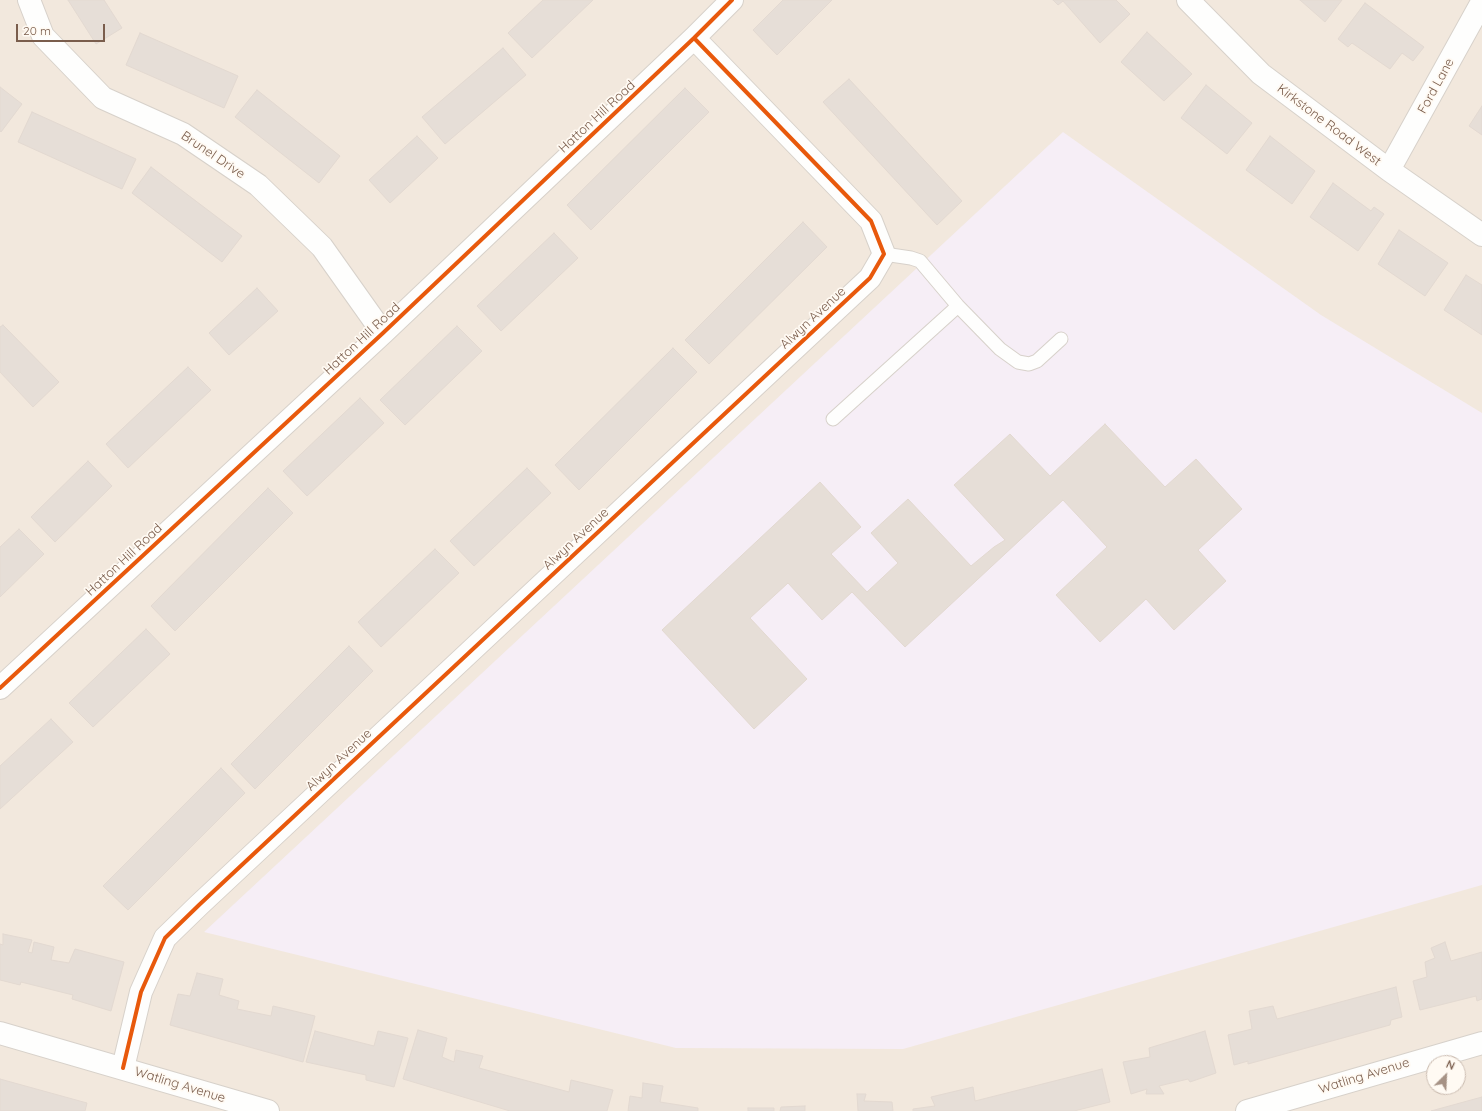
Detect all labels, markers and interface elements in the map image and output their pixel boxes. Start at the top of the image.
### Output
scale bar [18,16,107,42]
text: 20 m [23,23,51,38]
street label: Ford Lane [1414,56,1458,116]
street label: Hatton Hill Road [556,78,638,156]
street label: Kirkstone Road West [1274,81,1384,169]
street label: Brunel Drive [178,128,248,182]
street label: Alwyn Avenue [777,284,849,352]
street label: Hatton Hill Road [321,300,403,378]
street label: Alwyn Avenue [540,505,612,573]
street label: Hatton Hill Road [83,521,165,599]
street label: Alwyn Avenue [303,726,375,794]
street label: Watling Avenue [1317,1055,1411,1097]
north arrow [1426,1055,1466,1095]
text: N [1444,1057,1457,1073]
street label: Watling Avenue [133,1064,227,1106]

